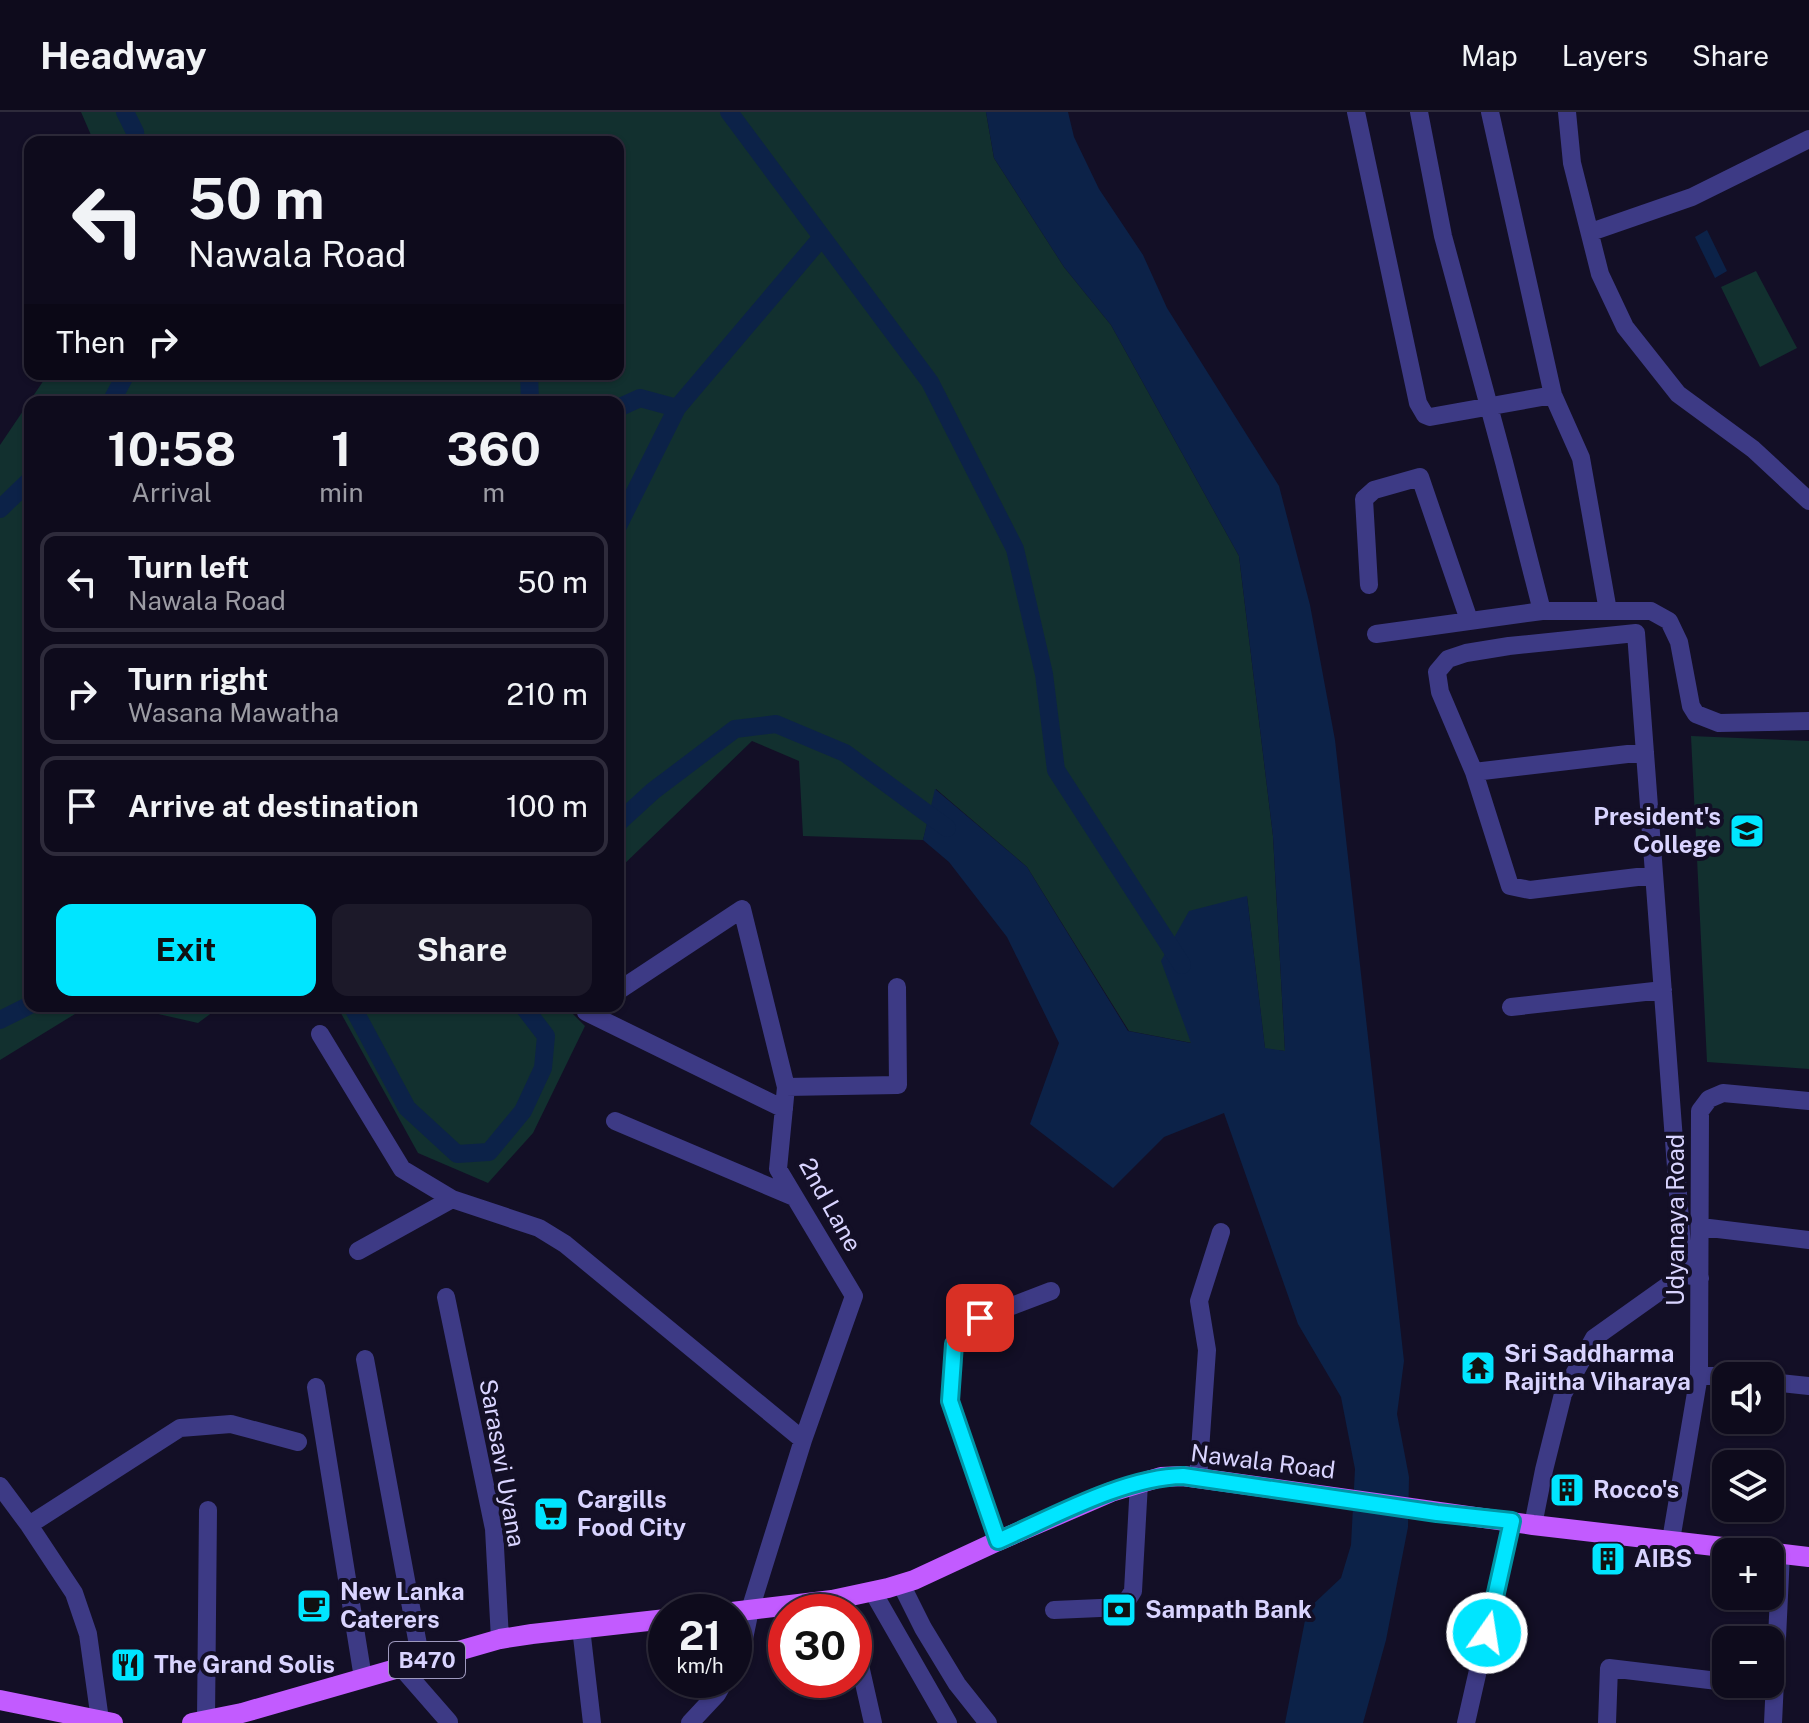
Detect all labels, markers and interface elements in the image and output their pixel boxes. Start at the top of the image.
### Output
text: Headway [40,33,207,78]
text: Map [1461,39,1518,72]
text: Layers [1562,39,1648,72]
text: Share [1692,39,1769,72]
text: 50 m [188,166,325,232]
icon: left [56,168,160,272]
text: Nawala Road [188,233,407,275]
icon: right [141,320,185,364]
text: Then [56,324,125,360]
text: 10:58 [107,420,236,477]
text: 1 [331,420,352,477]
text: 360 [447,420,541,477]
text: Arrival [132,477,212,508]
text: min [319,477,363,508]
text: m [482,477,505,508]
text: Turn left [128,549,249,585]
icon: left [60,560,104,604]
text: 50 m [517,564,588,600]
text: Nawala Road [128,585,286,616]
text: Turn right [128,661,268,697]
icon: right [60,672,104,716]
text: 210 m [506,676,588,712]
text: Wasana Mawatha [128,697,339,728]
icon: arrive [60,784,104,828]
text: Arrive at destination [128,788,419,824]
text: 100 m [506,788,588,824]
place label: President's College [1593,802,1721,858]
school or university icon: President's College [1728,812,1766,850]
button: Exit [56,904,316,996]
button: Share [332,904,592,996]
street label: Udyanaya Road [1661,1134,1689,1306]
street label: 2nd Lane [794,1153,868,1256]
pin [946,1284,1014,1352]
icon: arrive [958,1296,1002,1340]
place label: Sri Saddharma Rajitha Viharaya [1504,1339,1691,1395]
temple icon: Sri Saddharma Rajitha Viharaya [1459,1349,1497,1387]
map controls [1712,1362,1784,1698]
button: sound [1712,1362,1784,1434]
street label: Sarasavi Uyana [474,1377,532,1549]
street label: Nawala Road [1189,1438,1337,1484]
button: layers [1712,1450,1784,1522]
building icon: Rocco's [1548,1471,1586,1509]
place label: Rocco's [1593,1475,1679,1503]
place label: Cargills Food City [577,1485,687,1541]
supermarket icon: Cargills Food City [532,1495,570,1533]
button: + [1712,1538,1784,1610]
building icon: AIBS [1589,1540,1627,1578]
place label: AIBS [1634,1544,1692,1572]
place label: New Lanka Caterers [340,1577,465,1633]
cafe icon: New Lanka Caterers [295,1587,333,1625]
bank icon: Sampath Bank [1100,1591,1138,1629]
position arrow [1445,1591,1529,1675]
speed limit sign: 30 [768,1594,872,1698]
place label: Sampath Bank [1145,1595,1312,1623]
text: 21 [679,1612,721,1659]
button: − [1712,1626,1784,1698]
road number: B470 [389,1642,465,1678]
restaurant icon: The Grand Solis [109,1646,147,1684]
place label: The Grand Solis [154,1650,335,1678]
text: km/h [676,1654,724,1678]

